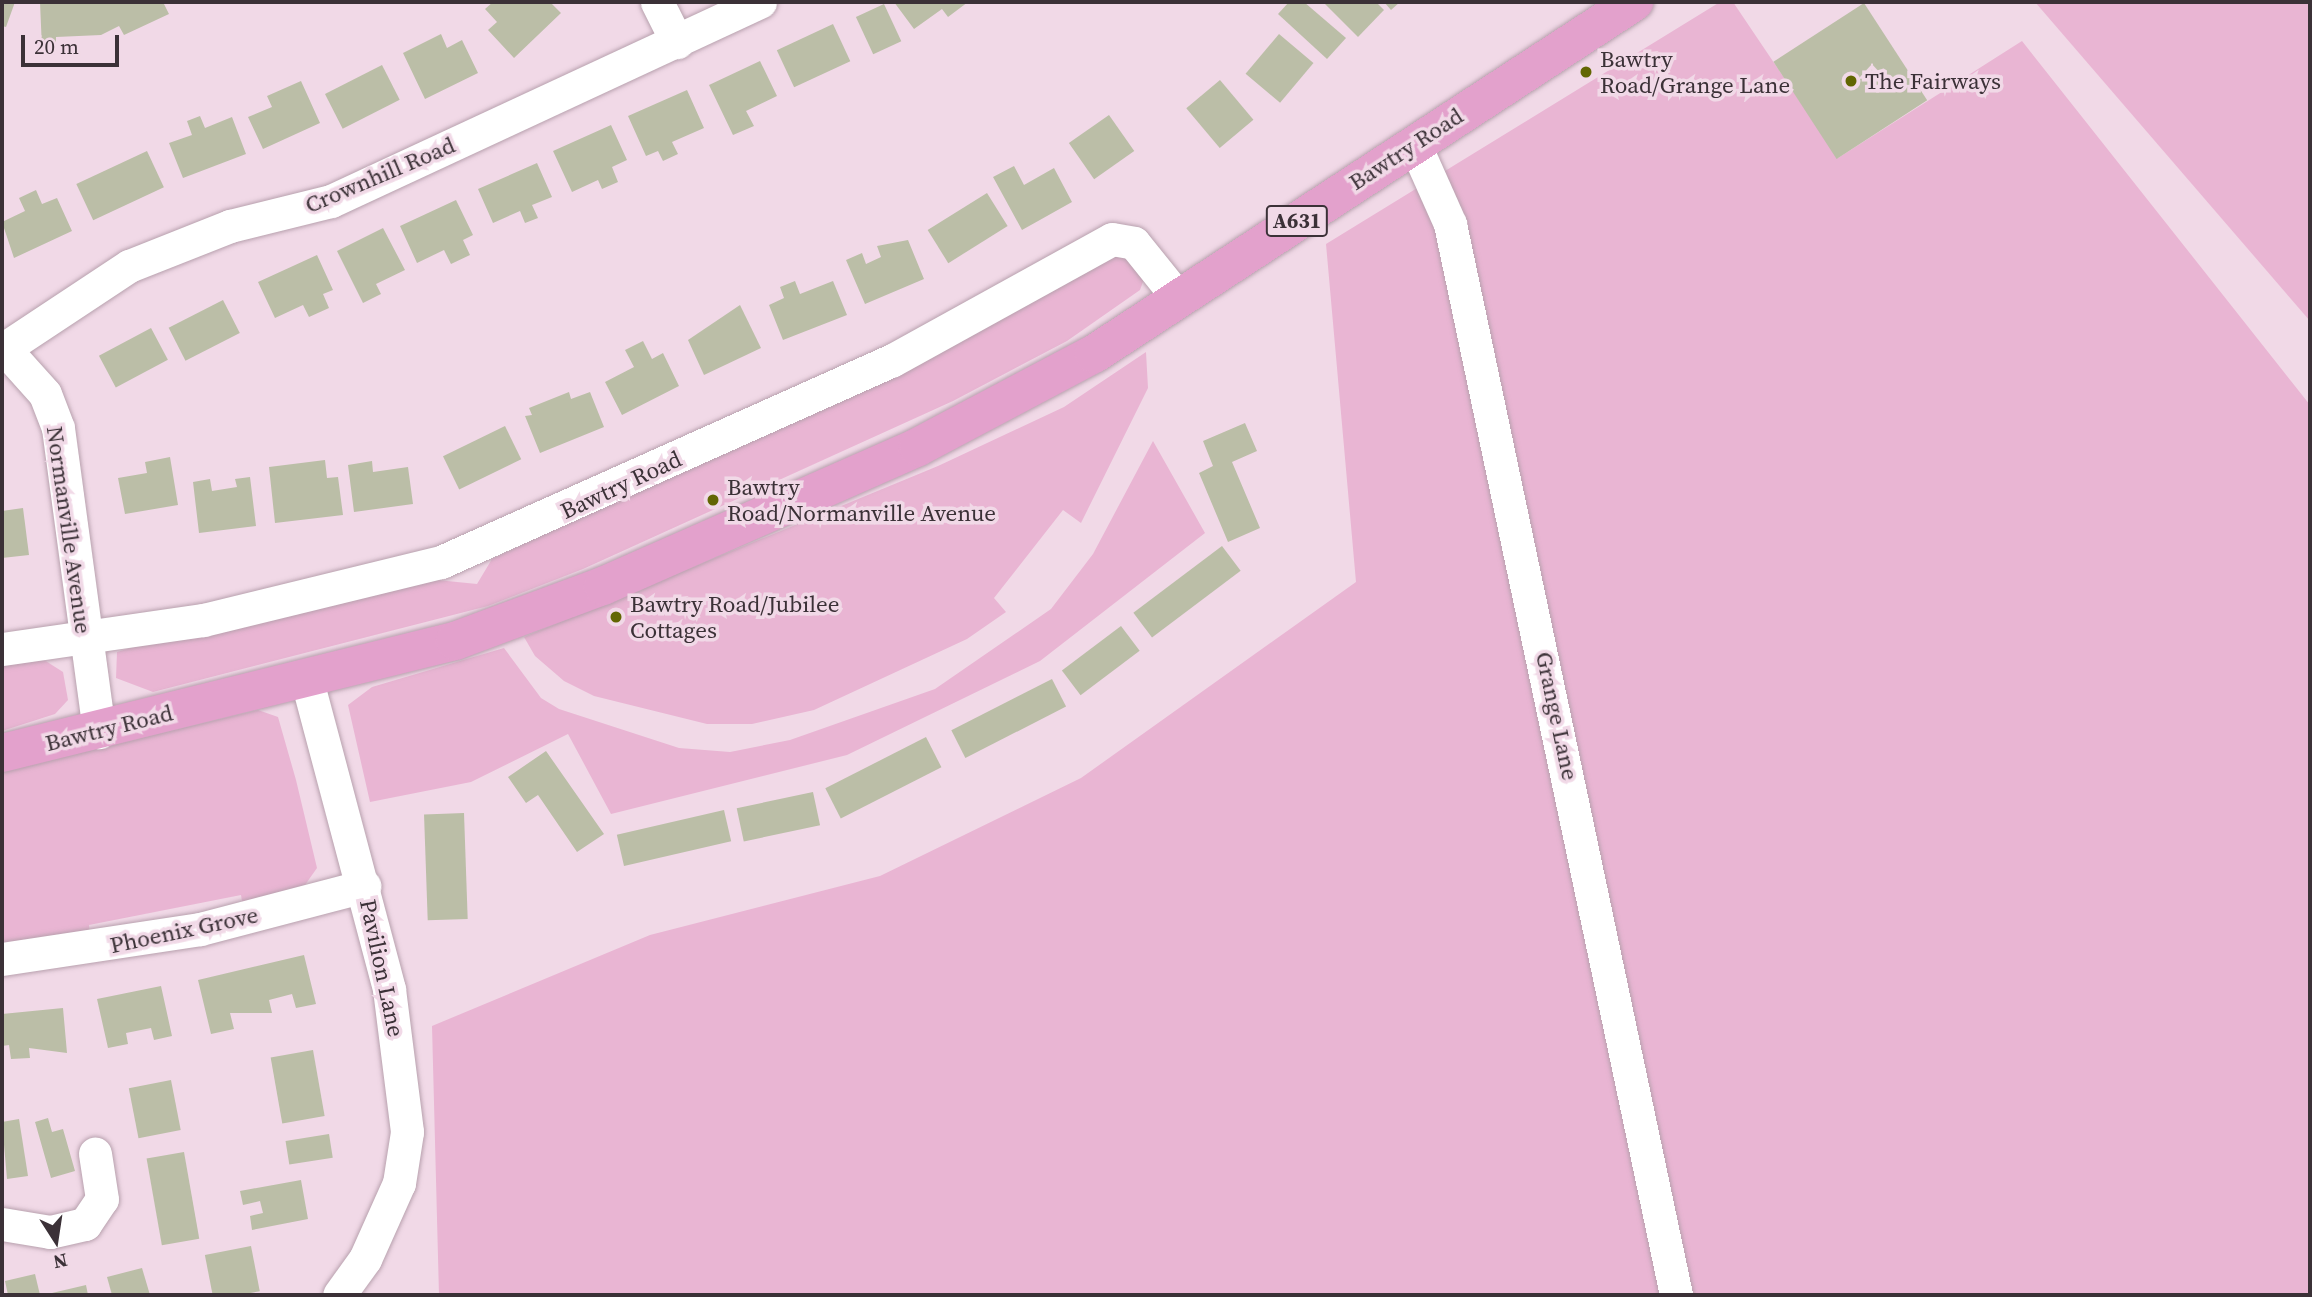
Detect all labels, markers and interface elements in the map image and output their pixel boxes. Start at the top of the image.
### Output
scale bar [24,21,122,65]
text: 20 m [34,32,79,61]
place label: Bawtry Road/Grange Lane [1600,45,1790,99]
marker: Bawtry Road/Grange Lane [1578,64,1594,80]
place label: The Fairways [1865,67,2001,95]
marker: The Fairways [1843,73,1859,89]
street label: Bawtry Road [1344,102,1468,196]
street label: Crownhill Road [301,131,459,219]
road number: A631 [1266,204,1328,238]
street label: Normanville Avenue [41,424,97,636]
street label: Bawtry Road [556,445,686,525]
place label: Bawtry Road/Normanville Avenue [727,473,996,527]
marker: Bawtry Road/Normanville Avenue [705,492,721,508]
place label: Bawtry Road/Jubilee Cottages [630,590,840,644]
marker: Bawtry Road/Jubilee Cottages [608,609,624,625]
street label: Grange Lane [1530,649,1584,783]
street label: Bawtry Road [42,699,176,757]
street label: Pavilion Lane [354,897,410,1039]
street label: Phoenix Grove [107,901,261,959]
north arrow [21,1206,91,1276]
text: N [51,1247,70,1276]

